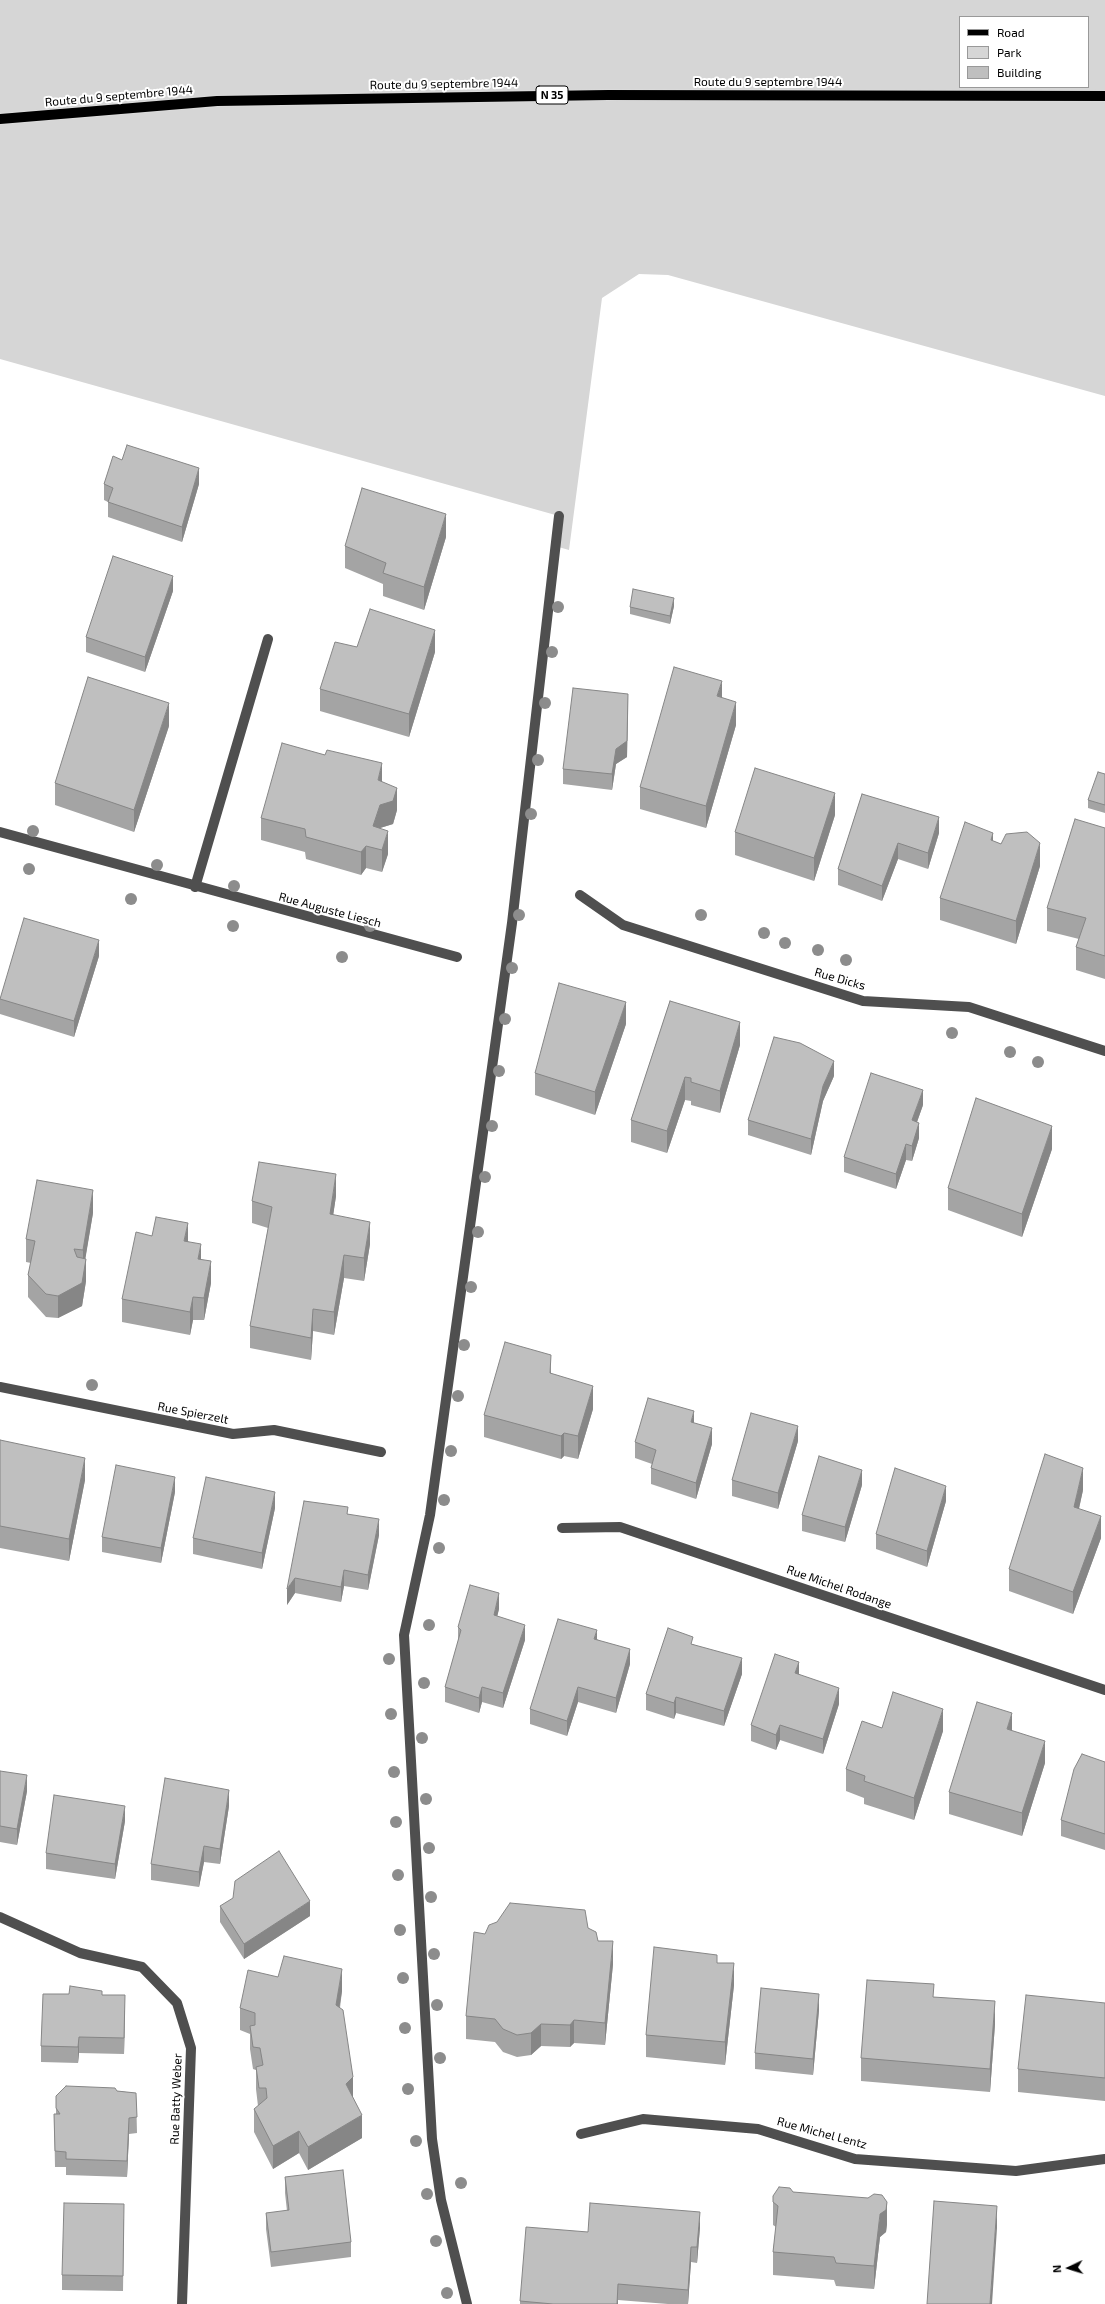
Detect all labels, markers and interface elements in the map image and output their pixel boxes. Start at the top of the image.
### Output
legend [959,16,1089,88]
text: Road [997,25,1025,39]
text: Park [997,45,1022,59]
text: Building [997,65,1041,79]
street label: Route du 9 septembre 1944 [694,75,842,89]
street label: Route du 9 septembre 1944 [370,76,518,92]
street label: Route du 9 septembre 1944 [44,82,194,110]
road number: N 35 [536,86,568,104]
street label: Rue Auguste Liesch [277,889,383,931]
street label: Rue Dicks [813,965,867,993]
street label: Rue Spierzelt [156,1399,230,1427]
street label: Rue Michel Rodange [785,1562,893,1612]
street label: Rue Batty Weber [167,2053,185,2145]
street label: Rue Michel Lentz [775,2114,869,2152]
north arrow [1049,2248,1089,2288]
text: N [1050,2264,1063,2273]

